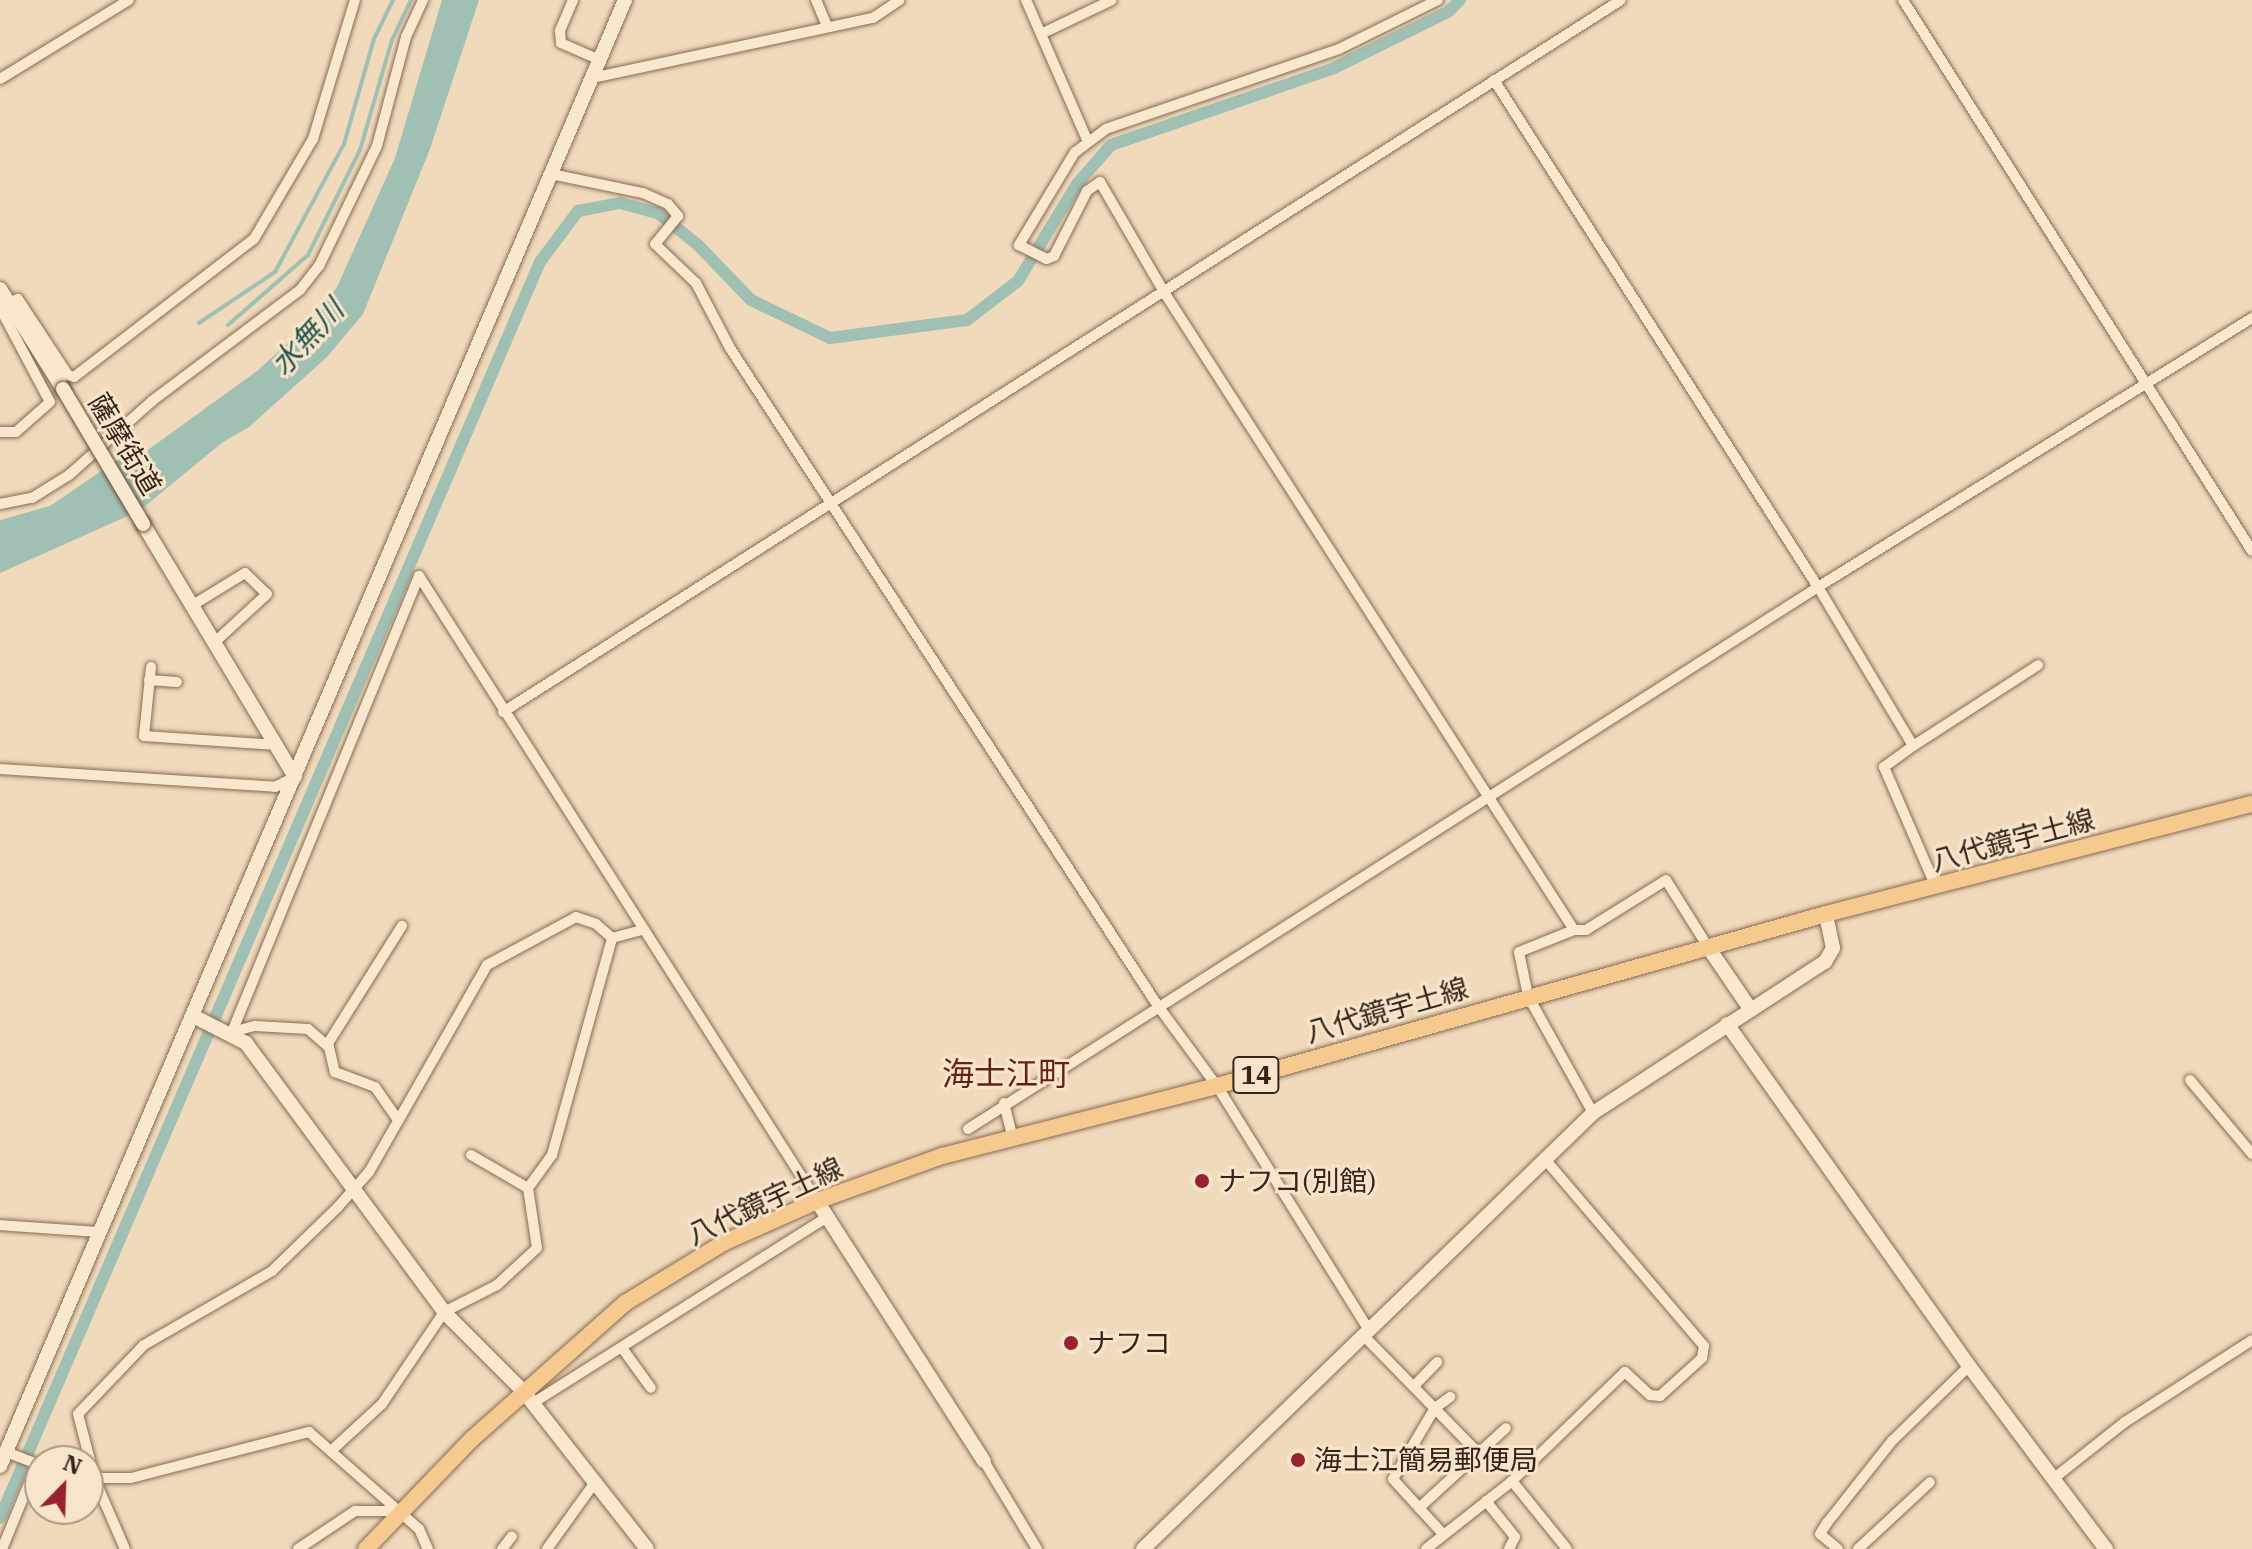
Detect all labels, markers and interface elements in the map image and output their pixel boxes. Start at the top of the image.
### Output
water label: 水無川 [263,292,351,382]
street label: 薩摩街道 [82,387,168,501]
street label: 八代鏡宇土線 [1928,802,2098,878]
street label: 八代鏡宇土線 [1302,971,1472,1049]
road number: 14 [1232,1053,1280,1097]
district label: 海士江町 [942,1054,1070,1092]
street label: 八代鏡宇土線 [682,1150,848,1252]
place label: ナフコ(別館) [1218,1164,1376,1198]
marker: ナフコ(別館) [1193,1172,1211,1190]
place label: ナフコ [1087,1326,1171,1360]
marker: ナフコ [1062,1334,1080,1352]
place label: 海士江簡易郵便局 [1314,1443,1538,1477]
north arrow [24,1445,104,1525]
text: N [59,1448,86,1481]
marker: 海士江簡易郵便局 [1289,1451,1307,1469]

